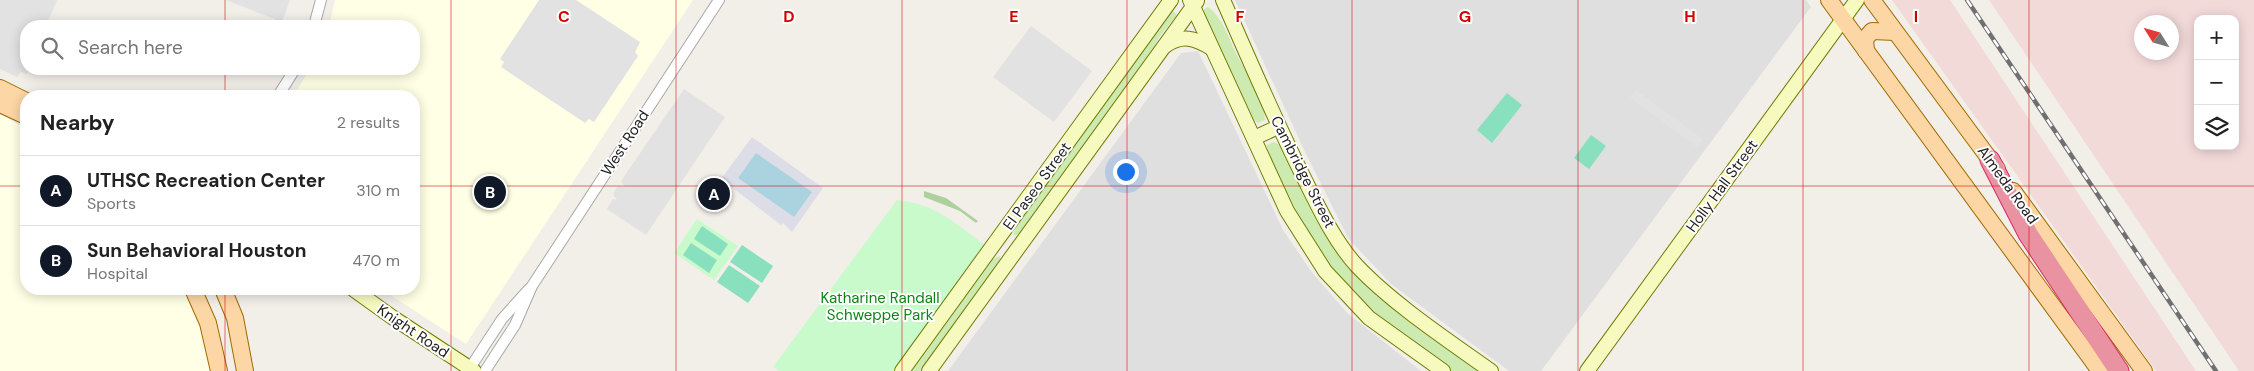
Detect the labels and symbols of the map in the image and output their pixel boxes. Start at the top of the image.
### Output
text: C [558,6,570,27]
text: D [783,6,795,27]
text: E [1009,6,1019,27]
text: F [1236,6,1245,27]
text: G [1459,6,1471,27]
text: H [1684,6,1696,27]
text: I [1914,6,1918,27]
north arrow [2134,15,2179,60]
street label: West Road [596,106,654,180]
street label: Cambridge Street [1266,113,1340,232]
street label: Holly Hall Street [1682,136,1762,236]
street label: El Paseo Street [998,138,1076,234]
street label: Almeda Road [1973,142,2043,228]
your location [1113,159,1139,185]
pin: B [474,173,506,211]
pin: A [698,175,730,213]
park label: Katharine Randall Schweppe Park [820,288,940,325]
street label: Knight Road [373,300,453,362]

